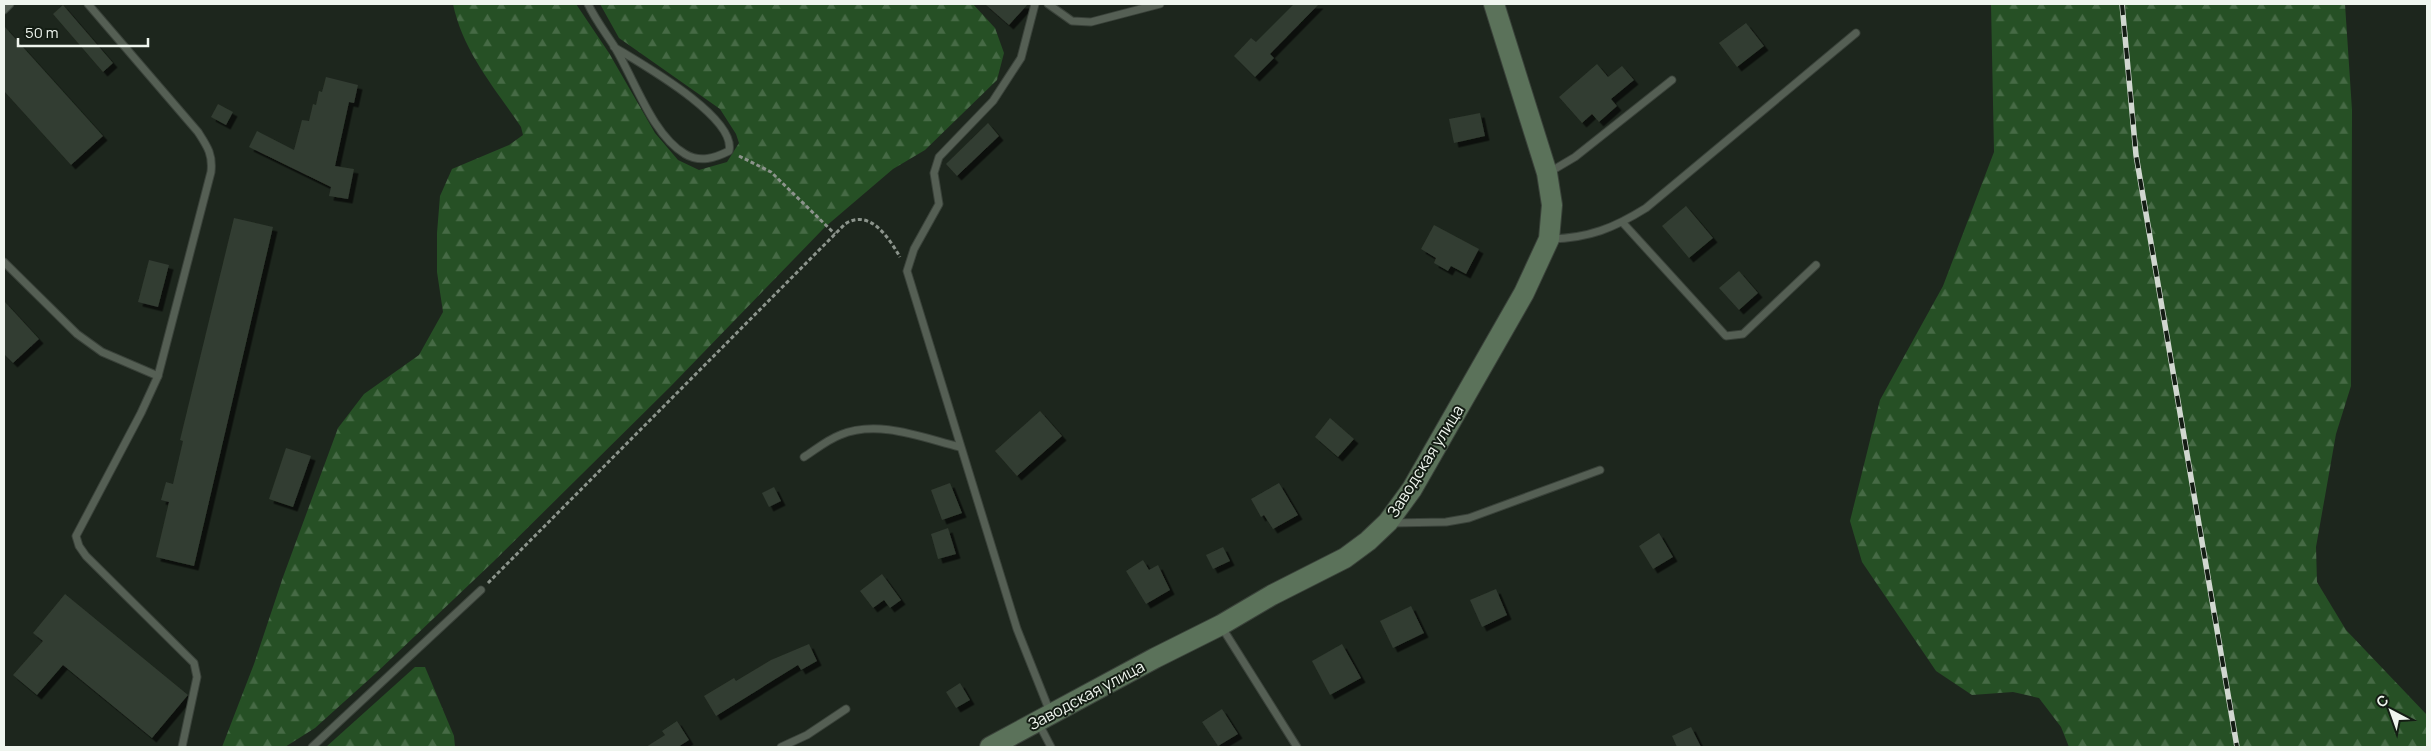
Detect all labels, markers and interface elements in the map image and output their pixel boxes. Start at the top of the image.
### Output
scale bar [18,15,148,47]
text: 50 m [25,22,59,43]
street label: Заводская улица [1381,400,1469,522]
street label: Заводская улица [1024,655,1148,735]
north arrow [2366,686,2416,736]
text: С [2372,690,2392,711]

